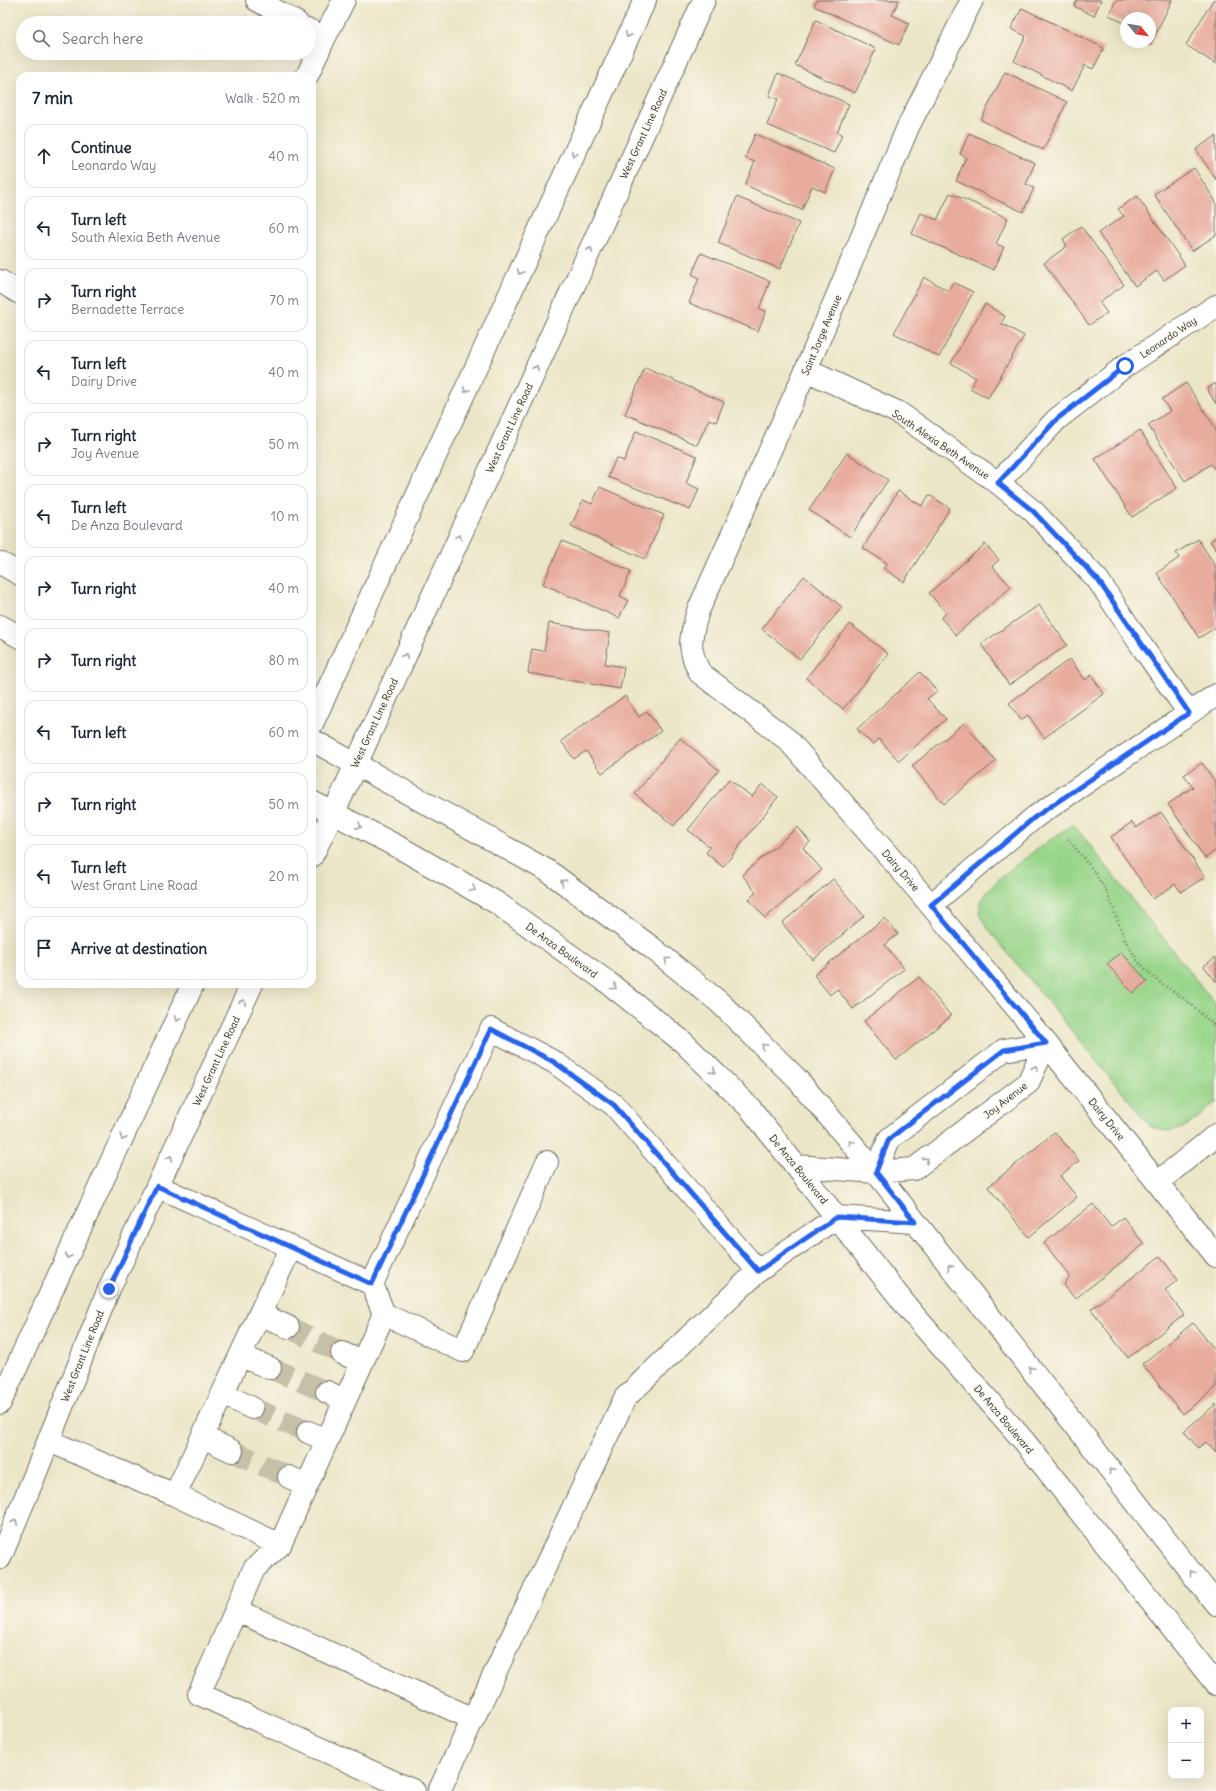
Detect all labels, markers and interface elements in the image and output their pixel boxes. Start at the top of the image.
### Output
north arrow [1120,12,1156,48]
search box [16,16,316,60]
icon: search [30,27,52,49]
text: Search here [62,29,143,48]
one-way arrow [625,31,633,39]
text: 7 min [32,87,73,109]
street label: West Grant Line Road [617,87,670,181]
text: Walk · 520 m [225,90,300,107]
text: Continue [71,138,132,157]
icon: ahead [33,145,55,167]
text: 40 m [268,148,299,165]
one-way arrow [571,149,579,157]
text: Leonardo Way [71,157,156,174]
text: Turn left [71,210,126,229]
icon: left [33,217,55,239]
text: 60 m [268,220,299,237]
text: South Alexia Beth Avenue [71,229,220,246]
one-way arrow [585,247,593,254]
one-way arrow [517,267,525,275]
text: Turn right [71,282,136,301]
icon: right [33,289,55,311]
text: 70 m [270,292,299,309]
street label: Saint Jorge Avenue [799,293,844,378]
text: Bernadette Terrace [71,301,184,318]
street label: Leonardo Way [1137,314,1199,361]
text: Turn left [71,354,126,373]
route start [1116,357,1134,375]
icon: left [33,361,55,383]
text: 40 m [268,364,299,381]
one-way arrow [531,365,539,372]
text: Dairy Drive [71,373,137,390]
street label: West Grant Line Road [483,381,536,475]
one-way arrow [462,386,470,393]
street label: South Alexia Beth Avenue [889,407,992,482]
text: Turn right [71,426,136,445]
icon: right [33,433,55,455]
text: 50 m [268,436,299,453]
text: Joy Avenue [71,445,139,462]
text: Turn left [71,498,126,517]
icon: left [33,505,55,527]
text: 10 m [271,508,299,525]
text: De Anza Boulevard [71,517,183,534]
one-way arrow [454,534,462,542]
icon: right [33,577,55,599]
text: Turn right [71,579,136,598]
text: 40 m [268,580,299,597]
icon: right [33,649,55,671]
text: Turn right [71,651,136,670]
text: 80 m [268,652,299,669]
one-way arrow [400,652,408,660]
street label: West Grant Line Road [348,676,401,770]
icon: left [33,721,55,743]
text: Turn left [71,723,126,742]
text: 60 m [268,724,299,741]
icon: right [33,793,55,815]
text: Turn right [71,795,136,814]
text: 50 m [268,796,299,813]
one-way arrow [355,822,362,829]
street label: Dairy Drive [879,847,922,894]
text: Turn left [71,858,126,877]
icon: left [33,865,55,887]
text: 20 m [269,868,299,885]
text: West Grant Line Road [71,877,198,894]
one-way arrow [560,879,567,887]
one-way arrow [469,884,476,892]
street label: De Anza Boulevard [523,920,600,981]
icon: arrive [33,937,55,959]
text: Arrive at destination [71,939,207,958]
one-way arrow [664,958,672,965]
one-way arrow [609,982,617,989]
one-way arrow [238,999,246,1006]
street label: West Grant Line Road [190,1014,243,1108]
one-way arrow [174,1015,182,1023]
one-way arrow [761,1043,769,1051]
one-way arrow [1030,1065,1038,1073]
one-way arrow [708,1066,716,1074]
street label: Joy Avenue [981,1079,1030,1122]
street label: Dairy Drive [1086,1095,1128,1143]
street label: De Anza Boulevard [767,1132,831,1207]
one-way arrow [120,1133,128,1141]
one-way arrow [849,1140,856,1147]
one-way arrow [165,1154,173,1162]
one-way arrow [922,1158,929,1165]
one-way arrow [65,1252,73,1259]
one-way arrow [948,1264,955,1271]
route end [100,1280,118,1298]
street label: West Grant Line Road [58,1308,107,1404]
one-way arrow [1029,1367,1036,1374]
street label: De Anza Boulevard [971,1382,1036,1456]
one-way arrow [1109,1469,1116,1476]
one-way arrow [11,1518,19,1525]
one-way arrow [1190,1571,1197,1578]
map controls [1168,1707,1204,1779]
button: + [1168,1707,1204,1743]
button: − [1168,1743,1204,1779]

